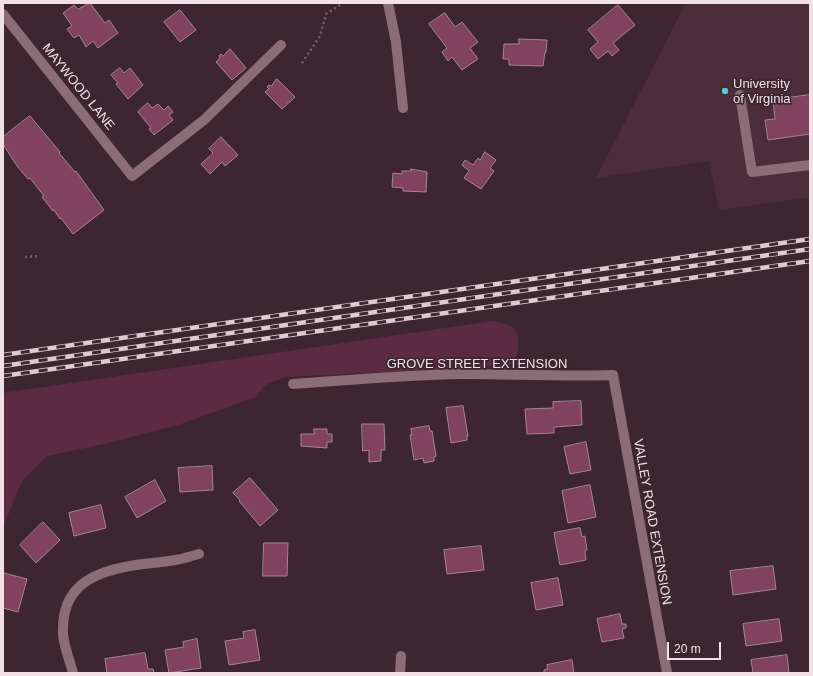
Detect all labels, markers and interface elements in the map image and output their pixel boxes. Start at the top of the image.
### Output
street label: MAYWOOD LANE [38,41,118,133]
place label: University of Virginia [733,76,791,107]
marker: University of Virginia [720,86,730,96]
street label: GROVE STREET EXTENSION [387,356,567,372]
street label: VALLEY ROAD EXTENSION [630,438,674,606]
scale bar [669,634,723,660]
text: 20 m [674,642,701,656]

